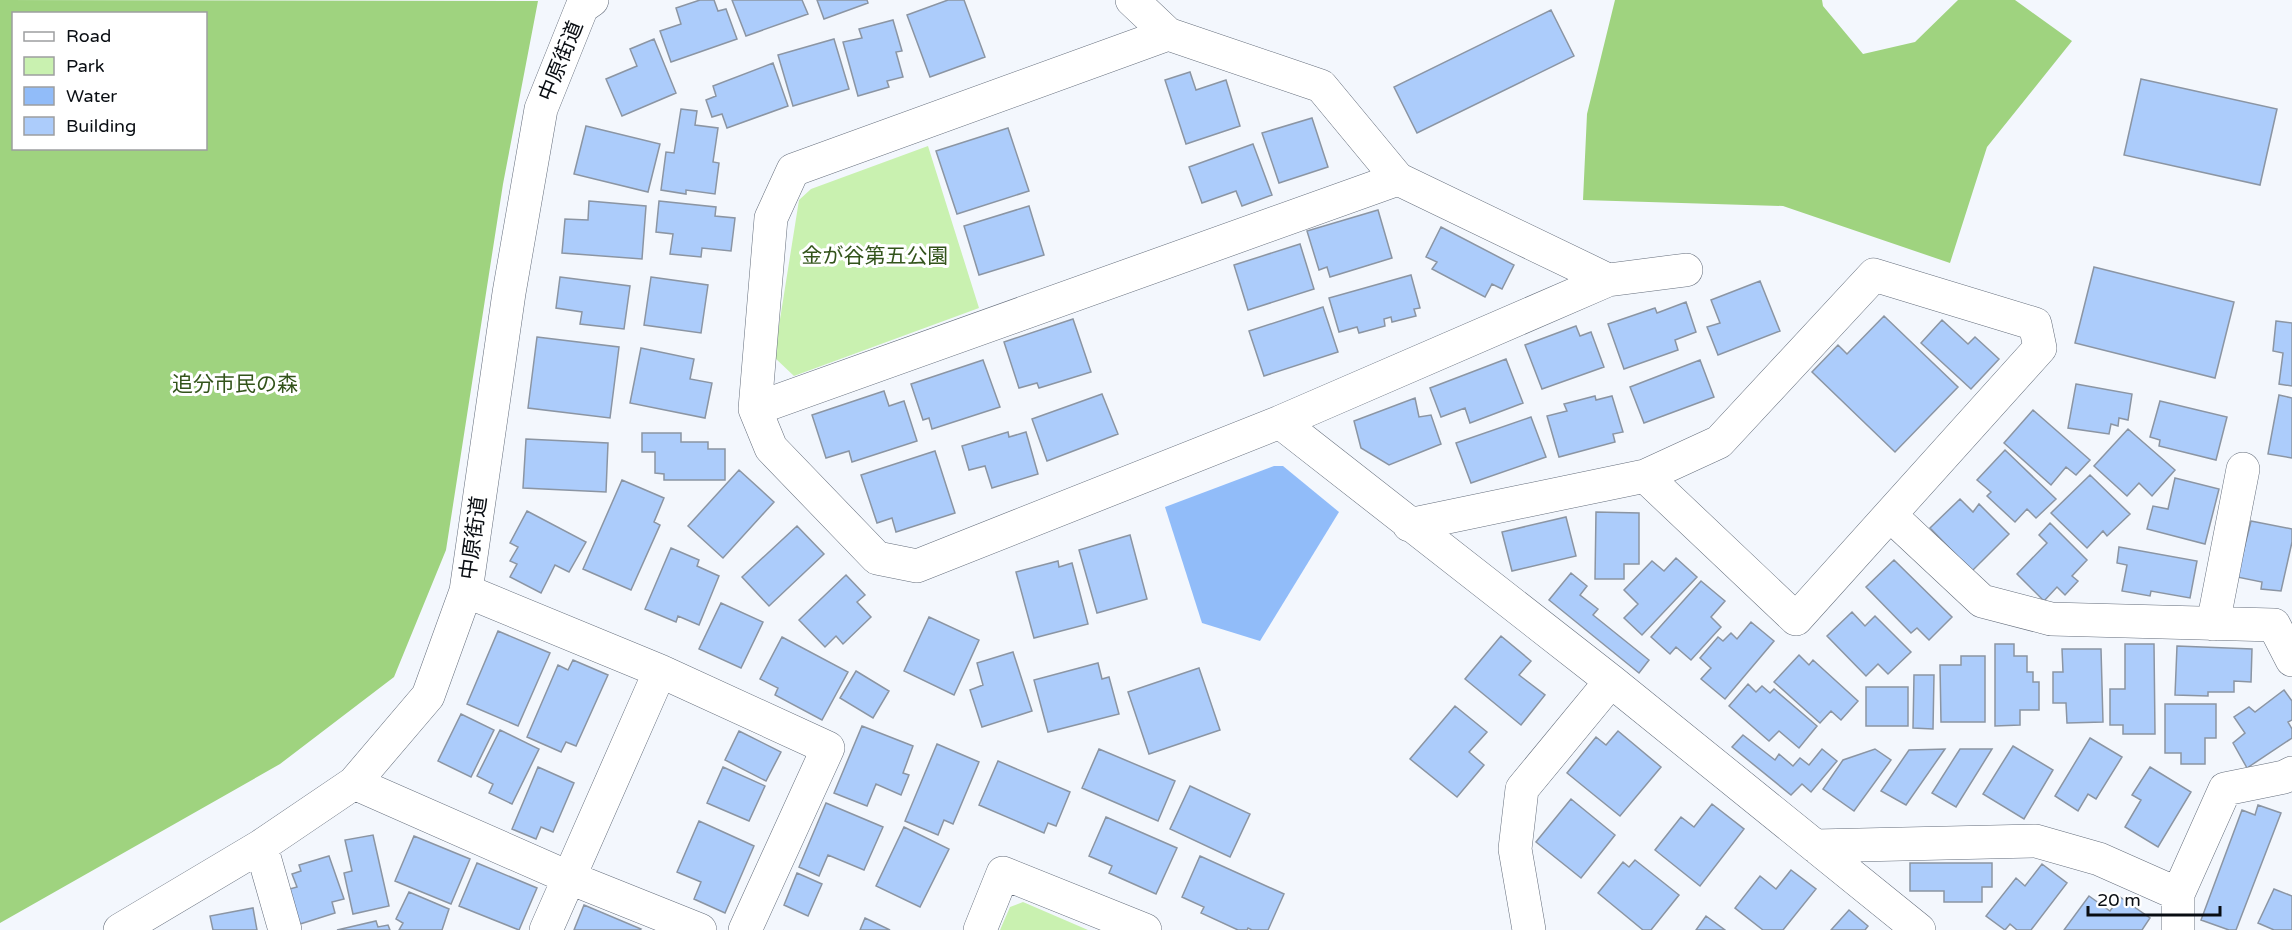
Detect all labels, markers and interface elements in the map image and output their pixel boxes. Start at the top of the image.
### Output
legend [12,12,207,150]
street label: 中原街道 [534,17,588,105]
text: Road [66,25,111,47]
text: Park [66,55,105,77]
text: Water [66,85,117,107]
text: Building [66,115,136,137]
park label: 金が谷第五公園 [802,244,949,269]
park label: 追分市民の森 [172,372,298,397]
street label: 中原街道 [456,495,492,581]
scale bar [2088,879,2220,917]
text: 20 m [2097,889,2141,911]

